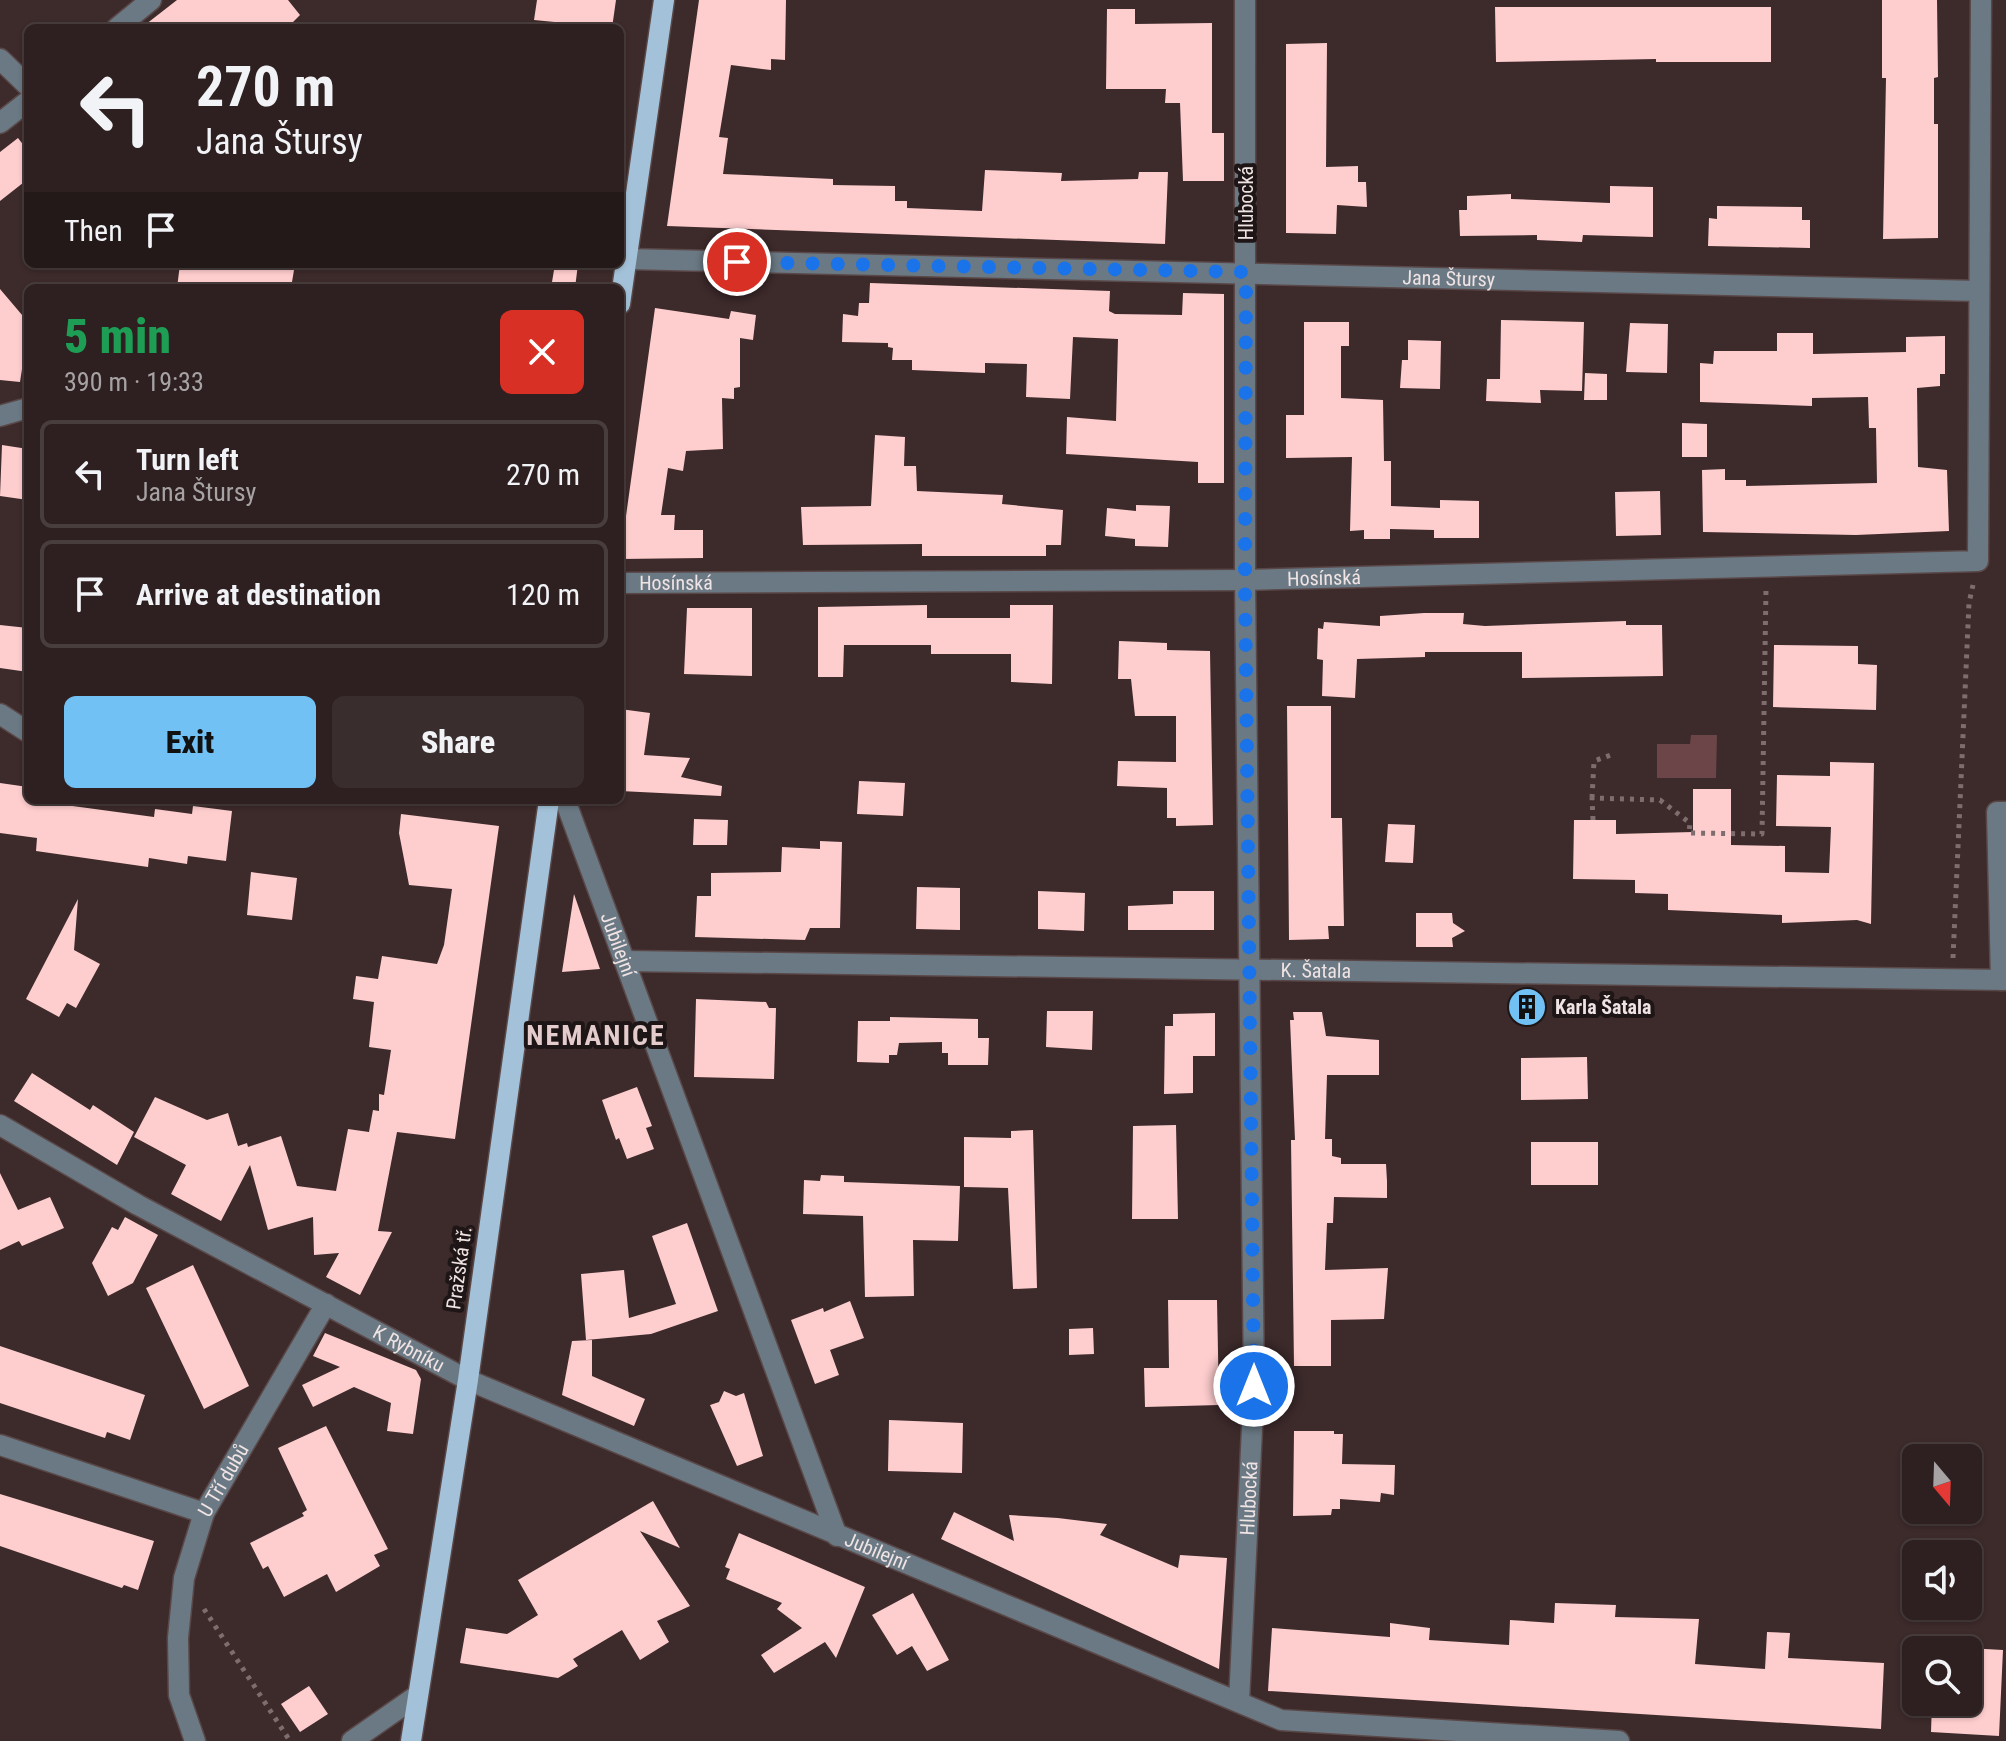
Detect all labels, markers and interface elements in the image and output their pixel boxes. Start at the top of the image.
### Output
text: 270 m [196,54,335,120]
icon: left [64,56,168,160]
text: Jana Štursy [196,121,363,163]
street label: Hlubocká [1234,166,1258,240]
icon: arrive [139,208,183,252]
text: Then [64,213,123,248]
pin [703,228,771,296]
icon: arrive [715,240,759,284]
street label: Jana Štursy [1402,265,1495,292]
text: 5 min [64,308,171,365]
button: close [500,310,584,394]
text: 390 m · 19:33 [64,367,204,397]
text: Turn left [136,442,239,477]
icon: left [68,452,112,496]
text: 270 m [506,457,580,492]
text: Jana Štursy [136,477,256,507]
street label: Hosínská [1287,565,1361,591]
street label: Hosínská [639,571,713,595]
icon: arrive [68,572,112,616]
text: Arrive at destination [136,577,381,612]
text: 120 m [506,577,580,612]
button: Exit [64,696,316,788]
button: Share [332,696,584,788]
street label: Jubilejní [596,909,642,981]
street label: K. Šatala [1281,958,1351,983]
building icon: Karla Šatala [1506,986,1548,1028]
place label: Karla Šatala [1555,995,1651,1019]
district label: NEMANICE [526,1019,666,1052]
street label: Pražská tř. [441,1225,477,1311]
street label: K Rybníku [369,1320,449,1377]
position arrow [1212,1344,1296,1428]
street label: U Tří dubů [193,1439,254,1521]
north arrow [1902,1444,1982,1524]
map controls [1902,1444,1982,1716]
street label: Hlubocká [1235,1460,1262,1536]
street label: Jubilejní [841,1527,913,1575]
button: sound [1902,1540,1982,1620]
button: search [1902,1636,1982,1716]

